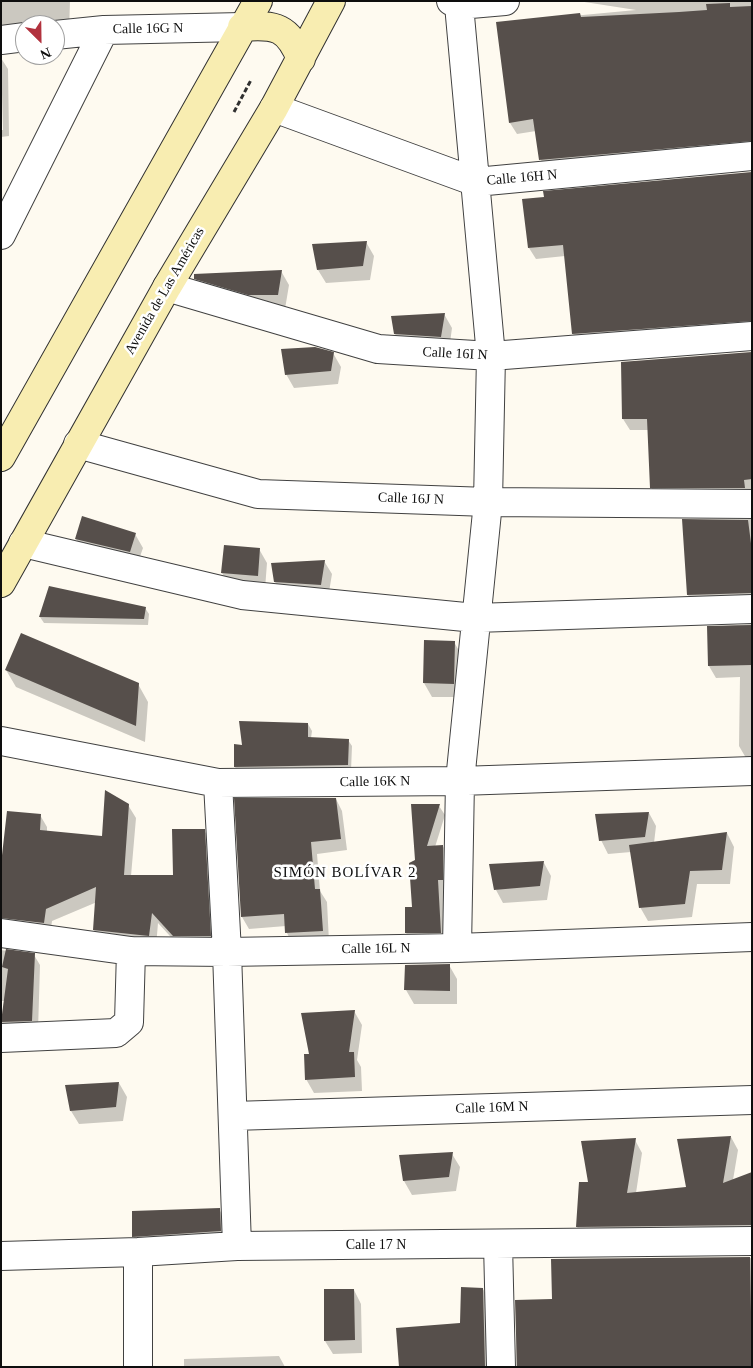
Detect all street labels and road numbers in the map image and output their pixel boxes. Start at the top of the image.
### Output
street label: Calle 16G N [112,20,184,38]
street label: Calle 16H N [486,167,558,189]
street label: Avenida de Las Américas [122,224,208,358]
street label: Calle 16I N [422,344,488,364]
street label: Calle 16J N [378,489,444,509]
street label: Calle 16K N [339,773,411,791]
street label: Calle 16L N [341,940,411,958]
street label: Calle 16M N [455,1098,529,1118]
street label: Calle 17 N [346,1237,406,1253]

